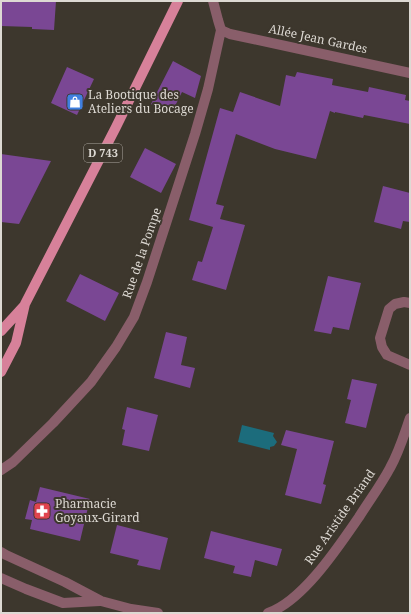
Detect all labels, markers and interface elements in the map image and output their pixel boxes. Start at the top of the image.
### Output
street label: Allée Jean Gardes [267,20,369,57]
place label: La Bootique des Ateliers du Bocage [88,86,194,117]
shop icon: La Bootique des Ateliers du Bocage [65,92,85,112]
road number: D 743 [84,144,122,162]
street label: Rue de la Pompe [118,205,165,300]
street label: Rue Aristide Briand [300,465,379,568]
place label: Pharmacie Goyaux-Girard [55,495,140,526]
pharmacy icon: Pharmacie Goyaux-Girard [32,501,52,521]

